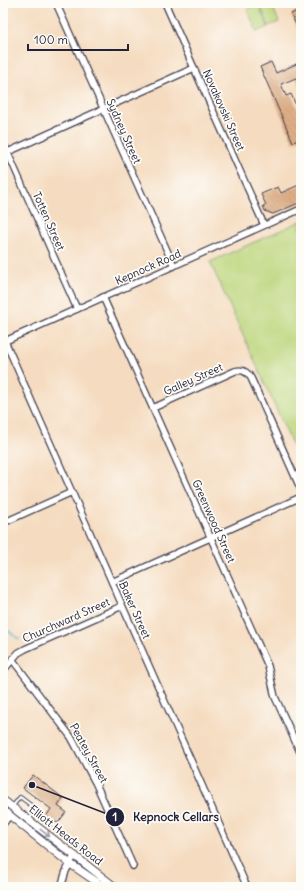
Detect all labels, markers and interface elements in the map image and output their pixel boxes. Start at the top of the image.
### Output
scale bar [28,26,128,52]
text: 100 m [34,32,68,47]
street label: Novakovski Street [200,67,248,153]
street label: Sydney Street [103,96,145,166]
street label: Totten Street [30,190,68,253]
street label: Kepnock Road [113,246,184,288]
street label: Galley Street [161,360,225,398]
street label: Greenwood Street [189,477,239,565]
street label: Baker Street [116,579,154,641]
street label: Churchward Street [20,594,112,646]
street label: Peatey Street [67,721,111,786]
street label: Elliott Heads Road [26,802,106,869]
callout: Kepnock Cellars [105,805,226,829]
text: 1 [113,809,117,824]
text: Kepnock Cellars [133,809,219,825]
one-way arrow [39,829,50,837]

